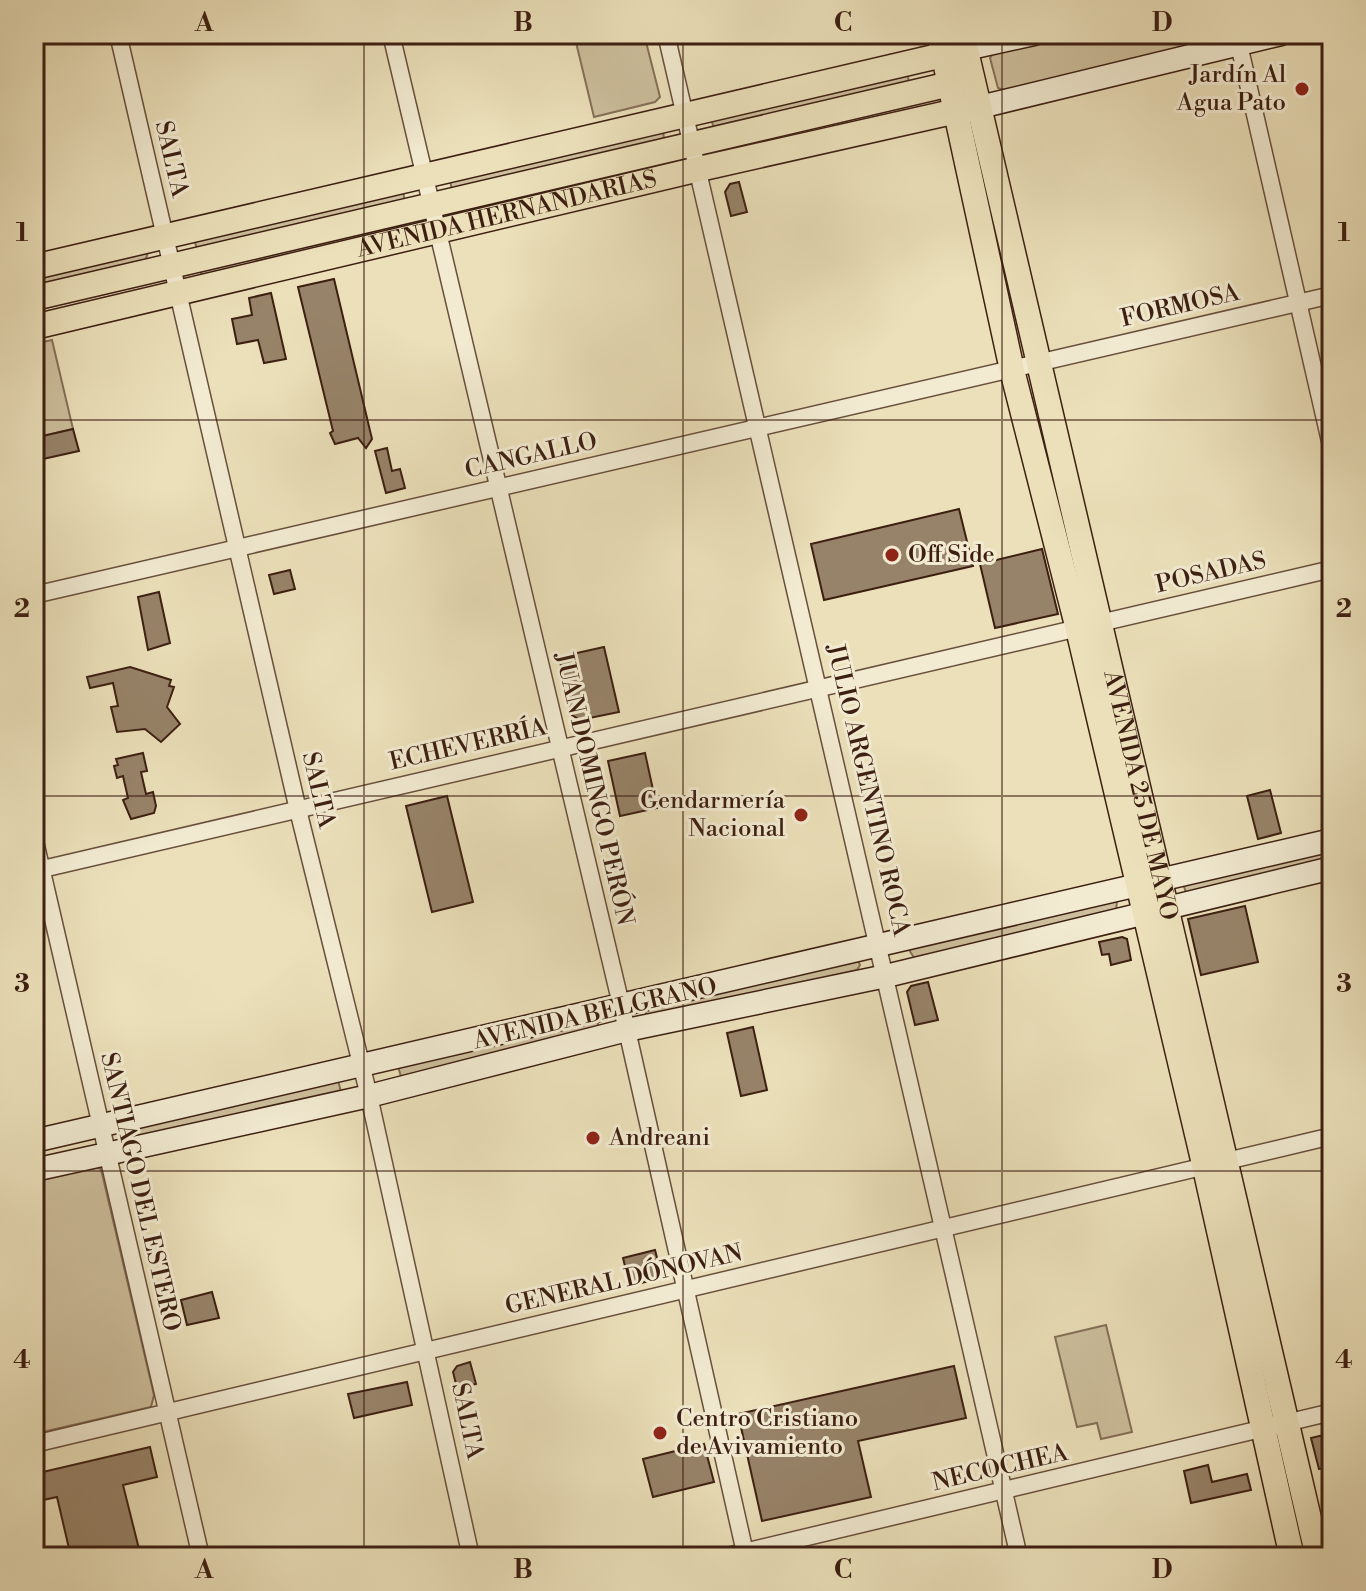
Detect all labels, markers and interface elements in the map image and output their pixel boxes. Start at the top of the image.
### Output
text: A [194,7,214,39]
text: B [513,7,533,39]
text: C [834,7,852,39]
text: D [1152,7,1172,39]
place label: Jardín Al Agua Pato [1176,60,1286,118]
marker: Jardín Al Agua Pato [1293,80,1311,98]
street label: SALTA [148,118,194,201]
street label: AVENIDA HERNANDARIAS [353,165,660,265]
text: 1 [16,217,29,249]
text: 1 [1338,217,1351,249]
street label: FORMOSA [1118,278,1243,334]
street label: CANGALLO [462,426,600,486]
place label: Off Side [908,540,995,570]
marker: Off Side [883,546,901,564]
street label: POSADAS [1153,546,1269,600]
text: 2 [14,593,30,625]
text: 2 [1336,593,1352,625]
street label: JULIO ARGENTINO ROCA [820,640,916,939]
street label: JUAN DOMINGO PERÓN [548,648,642,929]
street label: AVENIDA 25 DE MAYO [1096,667,1184,923]
street label: ECHEVERRÍA [386,711,550,778]
street label: SALTA [295,749,341,832]
place label: Gendarmería Nacional [640,786,786,844]
marker: Gendarmería Nacional [792,806,810,824]
text: 3 [14,968,30,1000]
text: 3 [1336,968,1352,1000]
street label: AVENIDA BELGRANO [469,971,720,1057]
street label: SANTIAGO DEL ESTERO [93,1050,187,1334]
place label: Andreani [608,1123,710,1153]
marker: Andreani [584,1129,602,1147]
street label: GENERAL DÓNOVAN [502,1236,746,1322]
text: 4 [13,1344,31,1376]
text: 4 [1335,1344,1353,1376]
street label: SALTA [444,1380,490,1462]
place label: Centro Cristiano de Avivamiento [676,1404,858,1462]
marker: Centro Cristiano de Avivamiento [651,1424,669,1442]
street label: NECOCHEA [929,1438,1071,1498]
text: A [194,1554,214,1586]
text: B [513,1554,533,1586]
text: C [834,1554,852,1586]
text: D [1152,1554,1172,1586]

